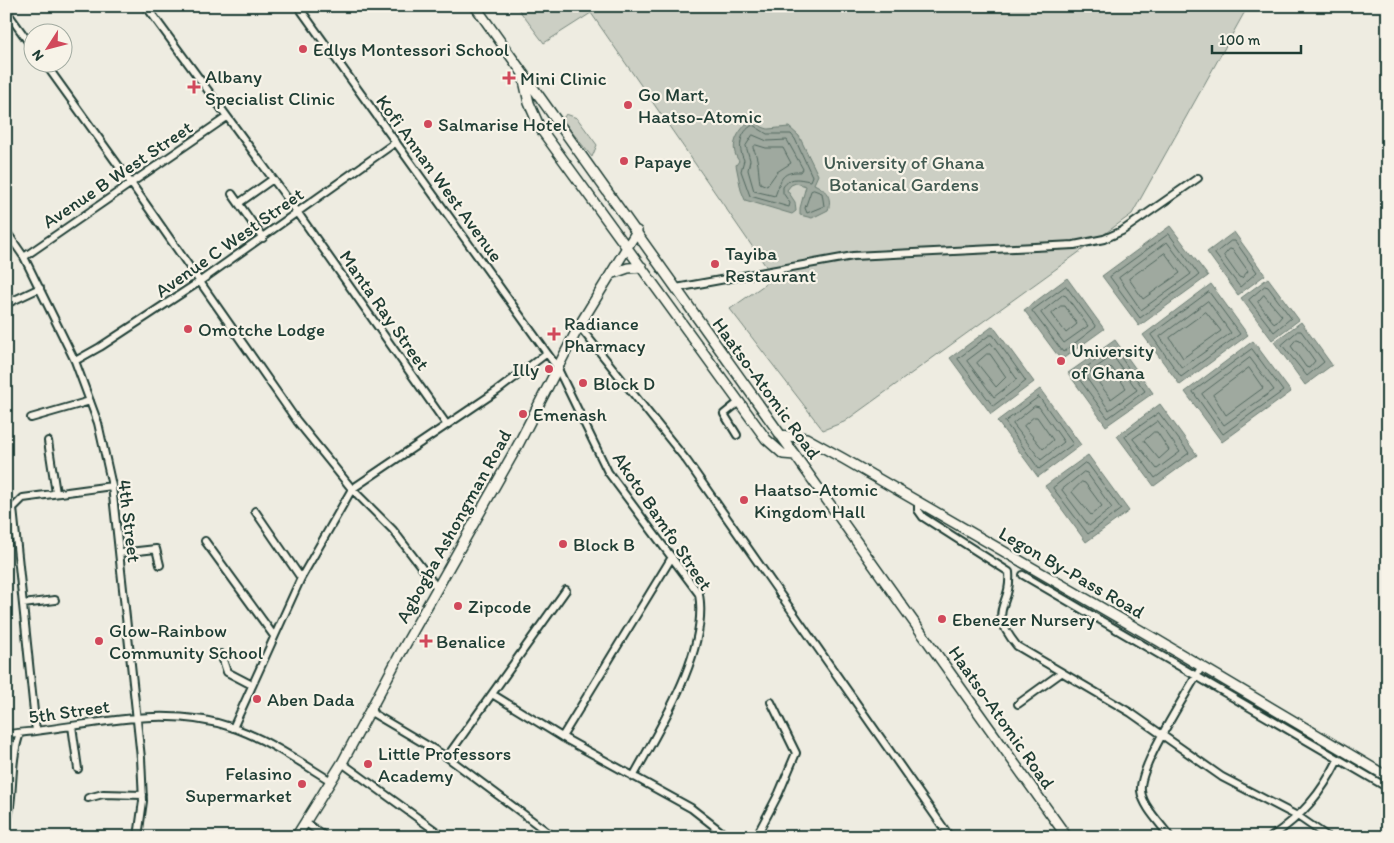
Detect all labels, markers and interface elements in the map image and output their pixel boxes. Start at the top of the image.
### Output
north arrow [22,22,72,72]
scale bar [1212,22,1300,54]
text: 100 m [1219,31,1261,49]
place label: Edlys Montessori School [313,38,510,61]
marker: Edlys Montessori School [297,43,309,55]
text: N [28,47,48,64]
place label: Albany Specialist Clinic [205,65,335,110]
place label: Mini Clinic [520,67,607,90]
marker: Mini Clinic [502,71,516,85]
marker: Albany Specialist Clinic [187,80,201,94]
place label: Go Mart, Haatso-Atomic [638,83,762,128]
street label: Kofi Annan West Avenue [371,90,508,266]
marker: Go Mart, Haatso-Atomic [622,99,634,111]
place label: Salmarise Hotel [438,113,568,136]
street label: Avenue B West Street [38,116,197,233]
marker: Salmarise Hotel [422,118,434,130]
place label: Papaye [634,150,692,173]
park label: University of Ghana Botanical Gardens [823,151,985,196]
marker: Papaye [618,155,630,167]
street label: Avenue C West Street [151,183,308,302]
place label: Tayiba Restaurant [725,242,816,287]
street label: Manta Ray Street [335,246,435,375]
marker: Tayiba Restaurant [709,258,721,270]
place label: Radiance Pharmacy [564,312,645,357]
street label: Haatso-Atomic Road [707,313,826,464]
place label: Omotche Lodge [198,318,325,341]
marker: Omotche Lodge [182,323,194,335]
marker: Radiance Pharmacy [548,328,560,340]
place label: University of Ghana [1071,339,1154,384]
marker: University of Ghana [1055,355,1067,367]
place label: Illy [512,358,539,381]
marker: Illy [543,363,555,375]
place label: Block D [593,372,655,395]
marker: Block D [577,377,589,389]
place label: Emenash [533,403,608,426]
marker: Emenash [517,408,529,420]
street label: Agbogba Ashongman Road [391,426,516,627]
street label: Akoto Bamfo Street [608,448,717,595]
street label: 4th Street [113,478,146,564]
place label: Haatso-Atomic Kingdom Hall [754,478,878,523]
marker: Haatso-Atomic Kingdom Hall [738,494,750,506]
street label: Legon By-Pass Road [995,521,1149,624]
place label: Block B [573,533,635,556]
marker: Block B [557,538,569,550]
place label: Zipcode [468,595,532,618]
marker: Zipcode [452,600,464,612]
place label: Ebenezer Nursery [952,608,1095,631]
marker: Ebenezer Nursery [936,613,948,625]
place label: Glow-Rainbow Community School [109,619,264,664]
place label: Benalice [436,630,506,653]
marker: Glow-Rainbow Community School [93,635,105,647]
marker: Benalice [420,635,432,647]
street label: Haatso-Atomic Road [944,641,1060,794]
place label: Aben Dada [267,688,355,711]
marker: Aben Dada [251,693,263,705]
street label: 5th Street [27,694,111,729]
place label: Little Professors Academy [378,742,511,787]
marker: Little Professors Academy [362,758,374,770]
place label: Felasino Supermarket [185,762,292,807]
marker: Felasino Supermarket [296,778,308,790]

